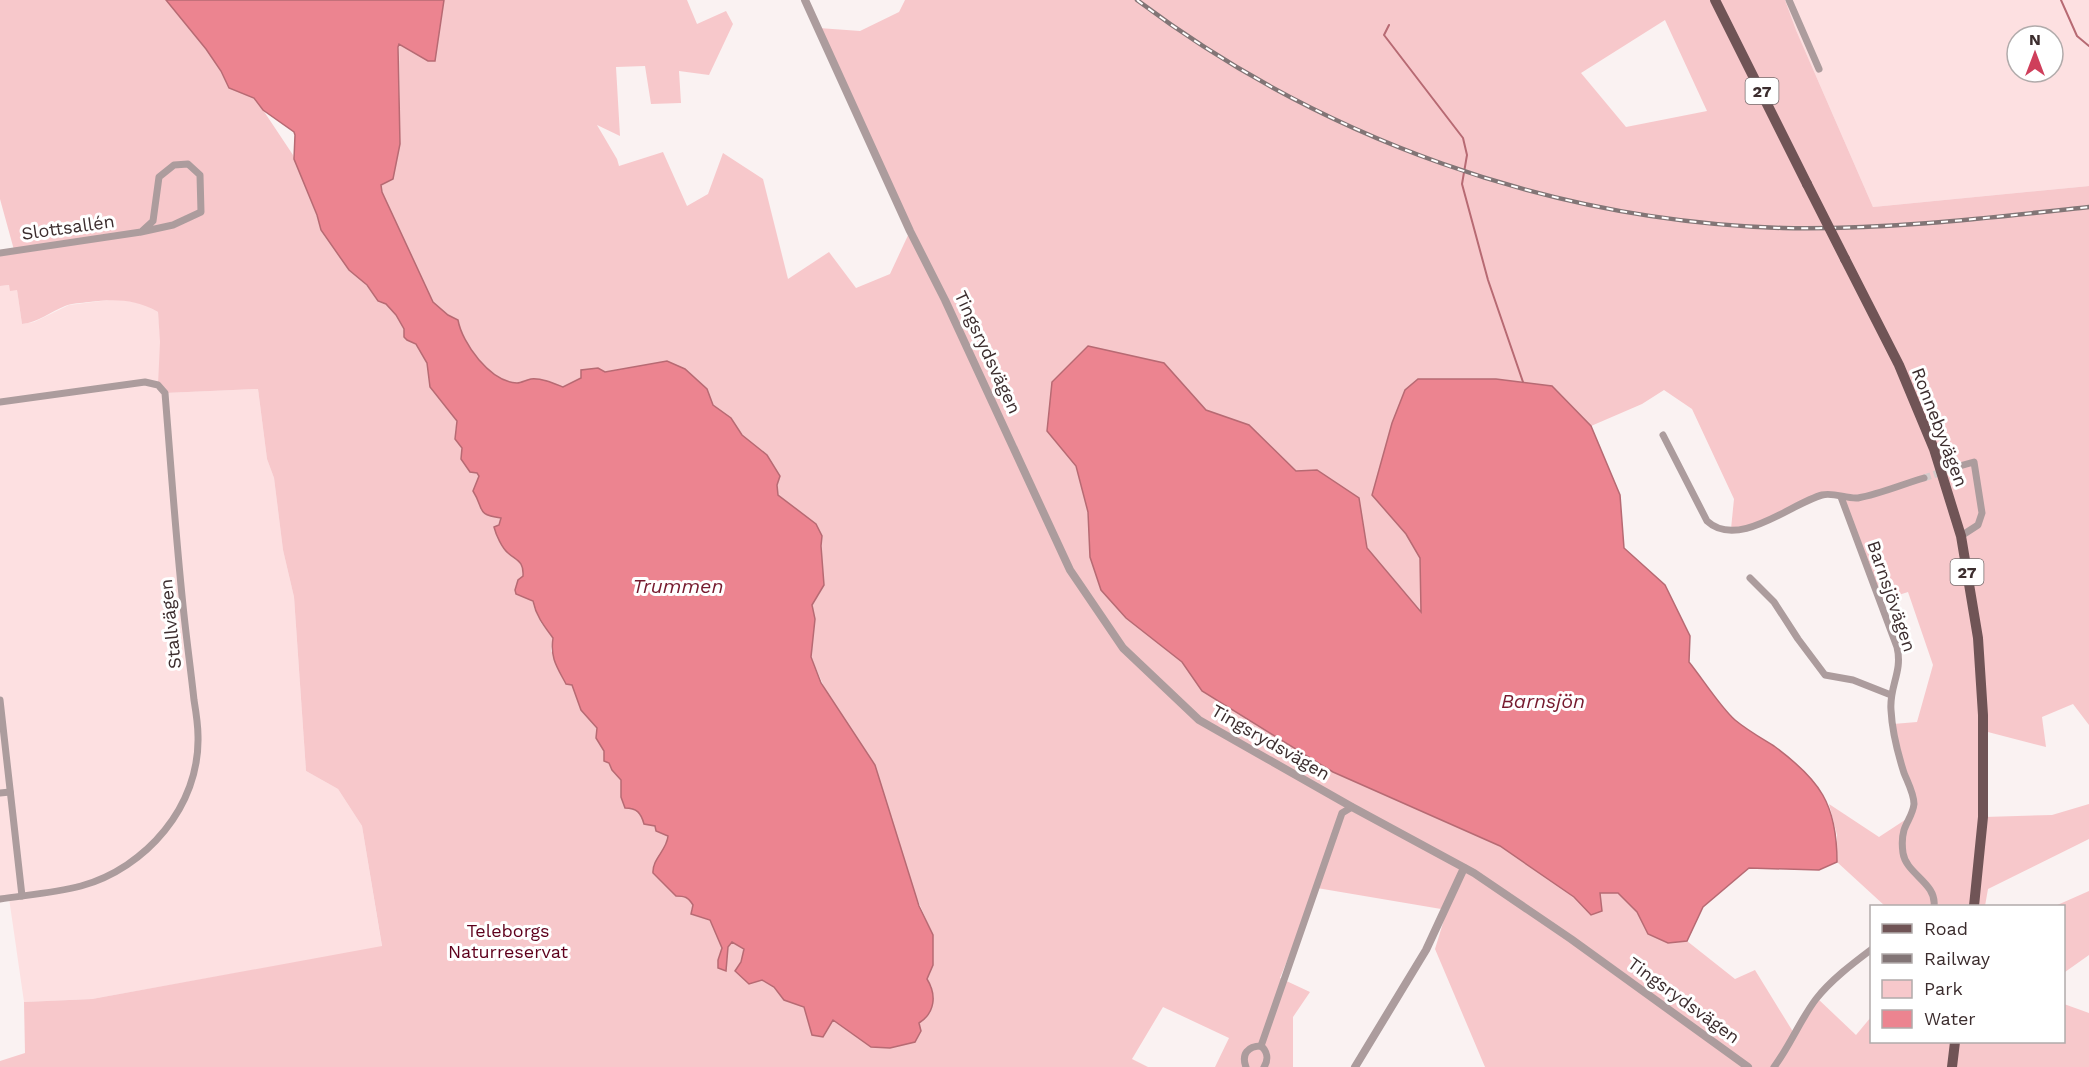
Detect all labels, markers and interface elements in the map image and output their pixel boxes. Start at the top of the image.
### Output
north arrow [2005,24,2065,84]
text: N [2029,30,2041,49]
road number: 27 [1746,78,1778,104]
street label: Slottsallén [20,210,116,244]
street label: Tingsrydsvägen [950,287,1026,417]
street label: Ronnebyvägen [1908,364,1972,490]
street label: Barnsjövägen [1863,538,1921,654]
road number: 27 [1950,559,1984,585]
water label: Trummen [633,574,723,598]
street label: Stallvägen [155,578,185,670]
water label: Barnsjön [1501,689,1585,713]
street label: Tingsrydsvägen [1208,700,1334,784]
legend [1870,905,2065,1043]
text: Road [1924,918,1968,939]
park label: Teleborgs Naturreservat [448,920,568,962]
text: Railway [1924,948,1991,969]
street label: Tingsrydsvägen [1624,952,1744,1048]
text: Park [1924,978,1963,999]
text: Water [1924,1008,1976,1029]

